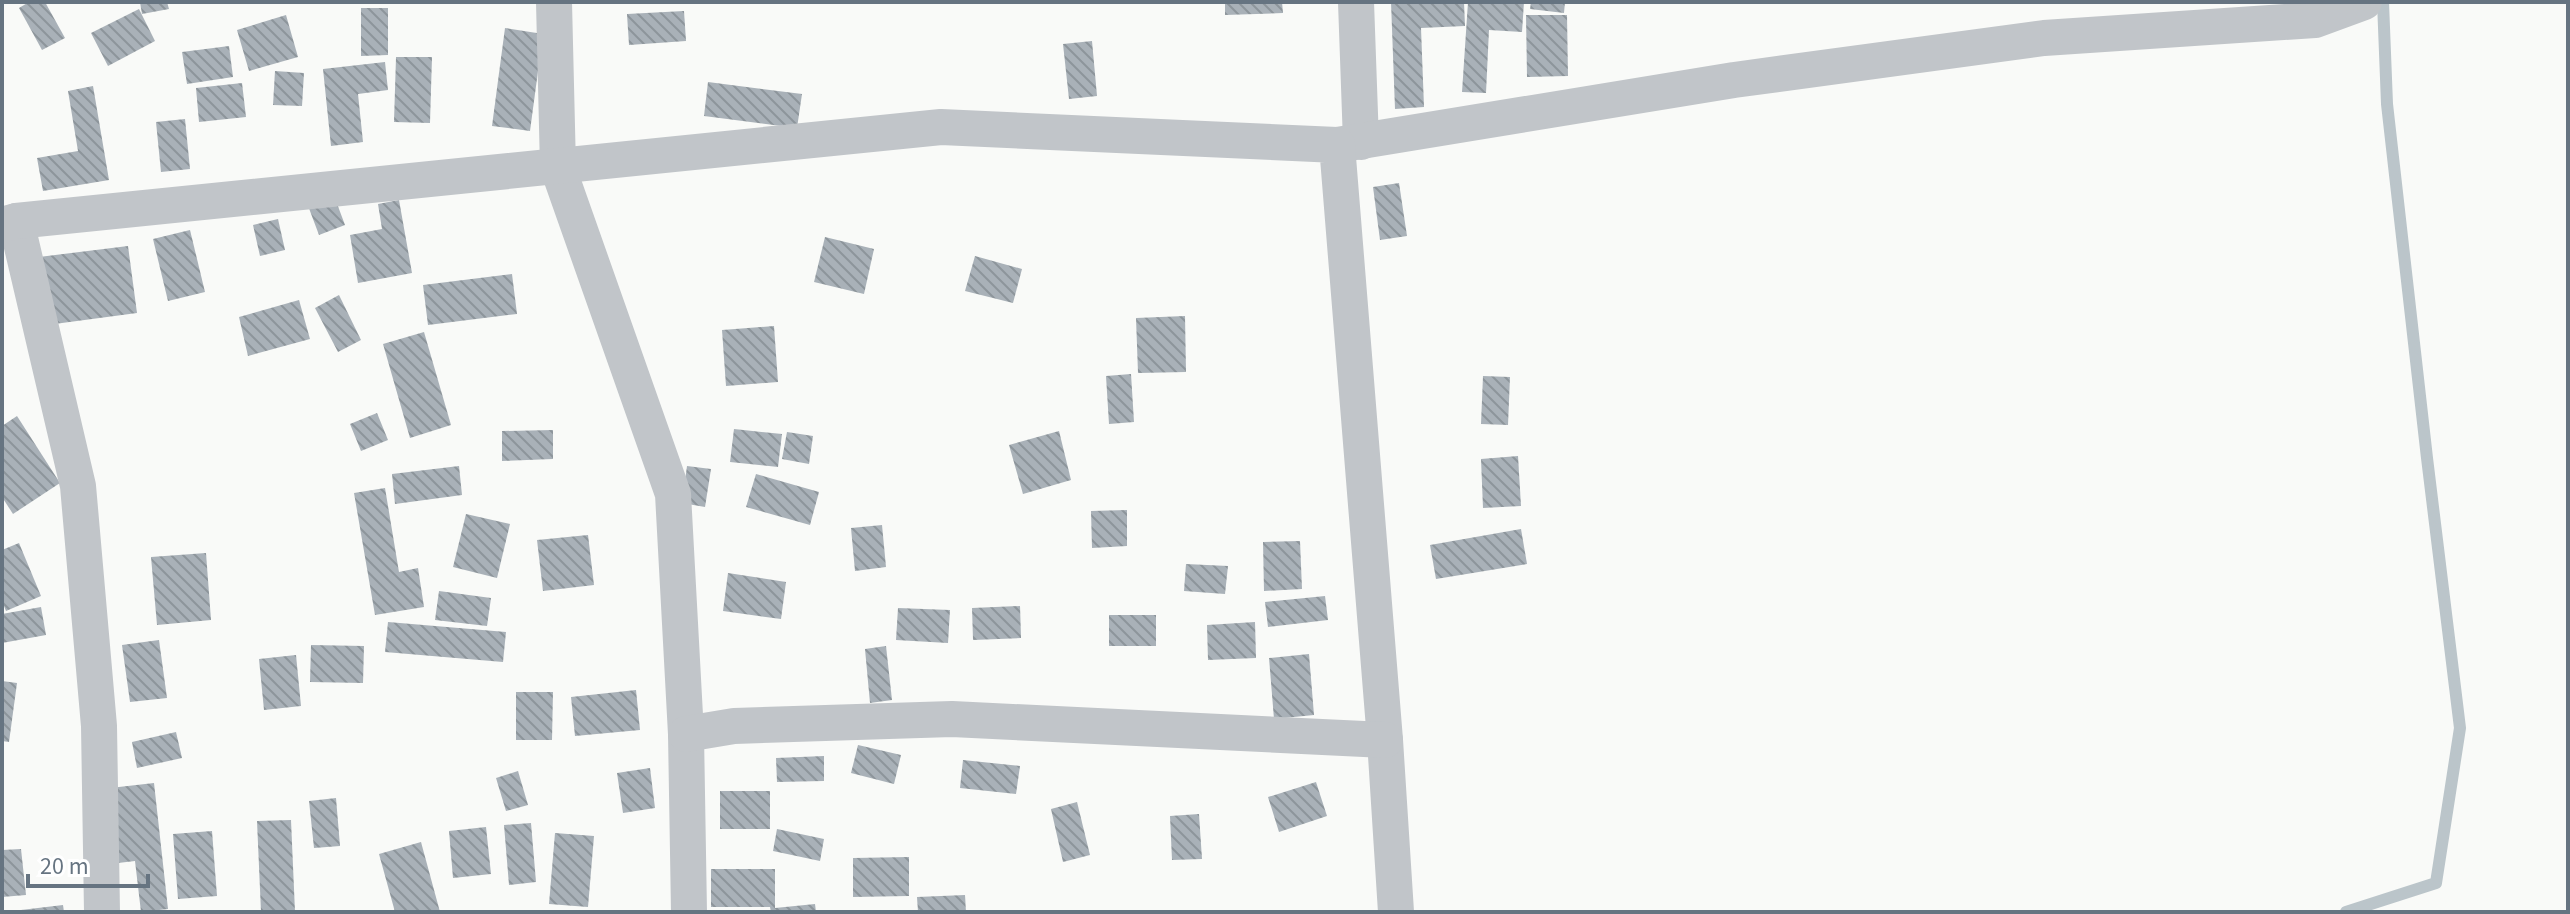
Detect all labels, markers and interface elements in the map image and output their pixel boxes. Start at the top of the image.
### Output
scale bar [28,838,148,888]
text: 20 m [40,849,89,884]

